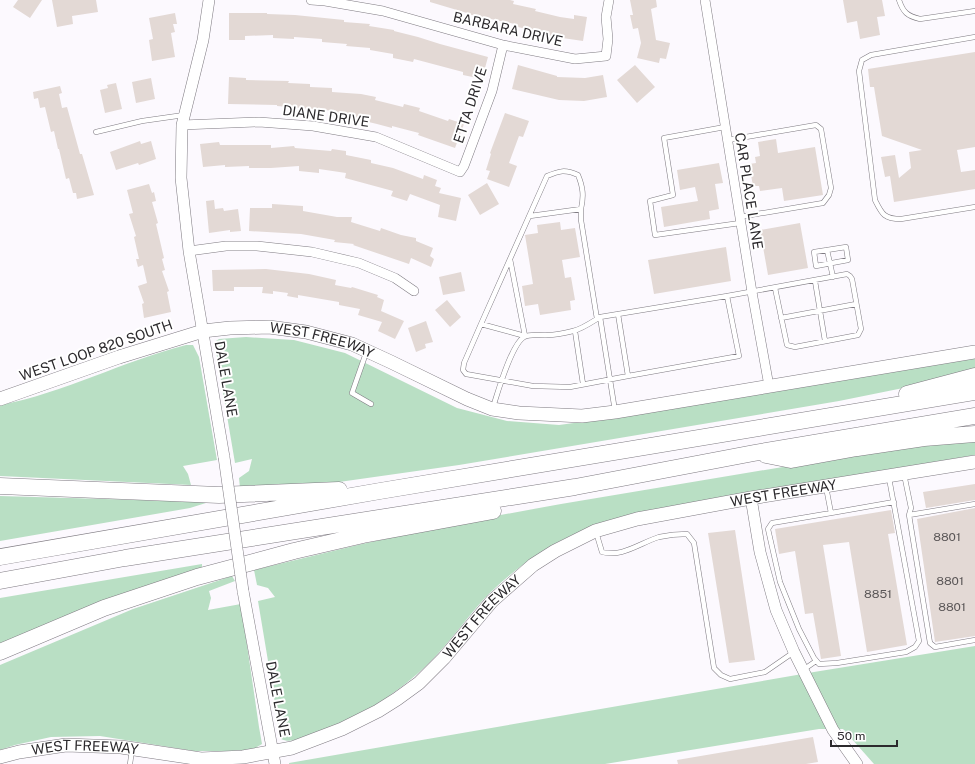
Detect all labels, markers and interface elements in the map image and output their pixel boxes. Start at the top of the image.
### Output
street label: BARBARA DRIVE [452,9,564,49]
street label: ETTA DRIVE [450,65,490,145]
street label: DIANE DRIVE [282,102,370,130]
street label: CAR PLACE LANE [732,131,766,251]
street label: WEST LOOP 820 SOUTH [17,316,175,384]
street label: WEST FREEWAY [269,319,377,361]
street label: DALE LANE [211,340,241,418]
street label: WEST FREEWAY [729,476,838,510]
house number: 8801 [933,530,961,544]
street label: WEST FREEWAY [440,571,524,661]
house number: 8801 [936,574,964,588]
house number: 8851 [864,587,892,601]
house number: 8801 [938,600,966,614]
street label: DALE LANE [263,660,293,738]
scale bar [831,722,897,748]
text: 50 m [837,729,865,743]
street label: WEST FREEWAY [30,737,140,758]

